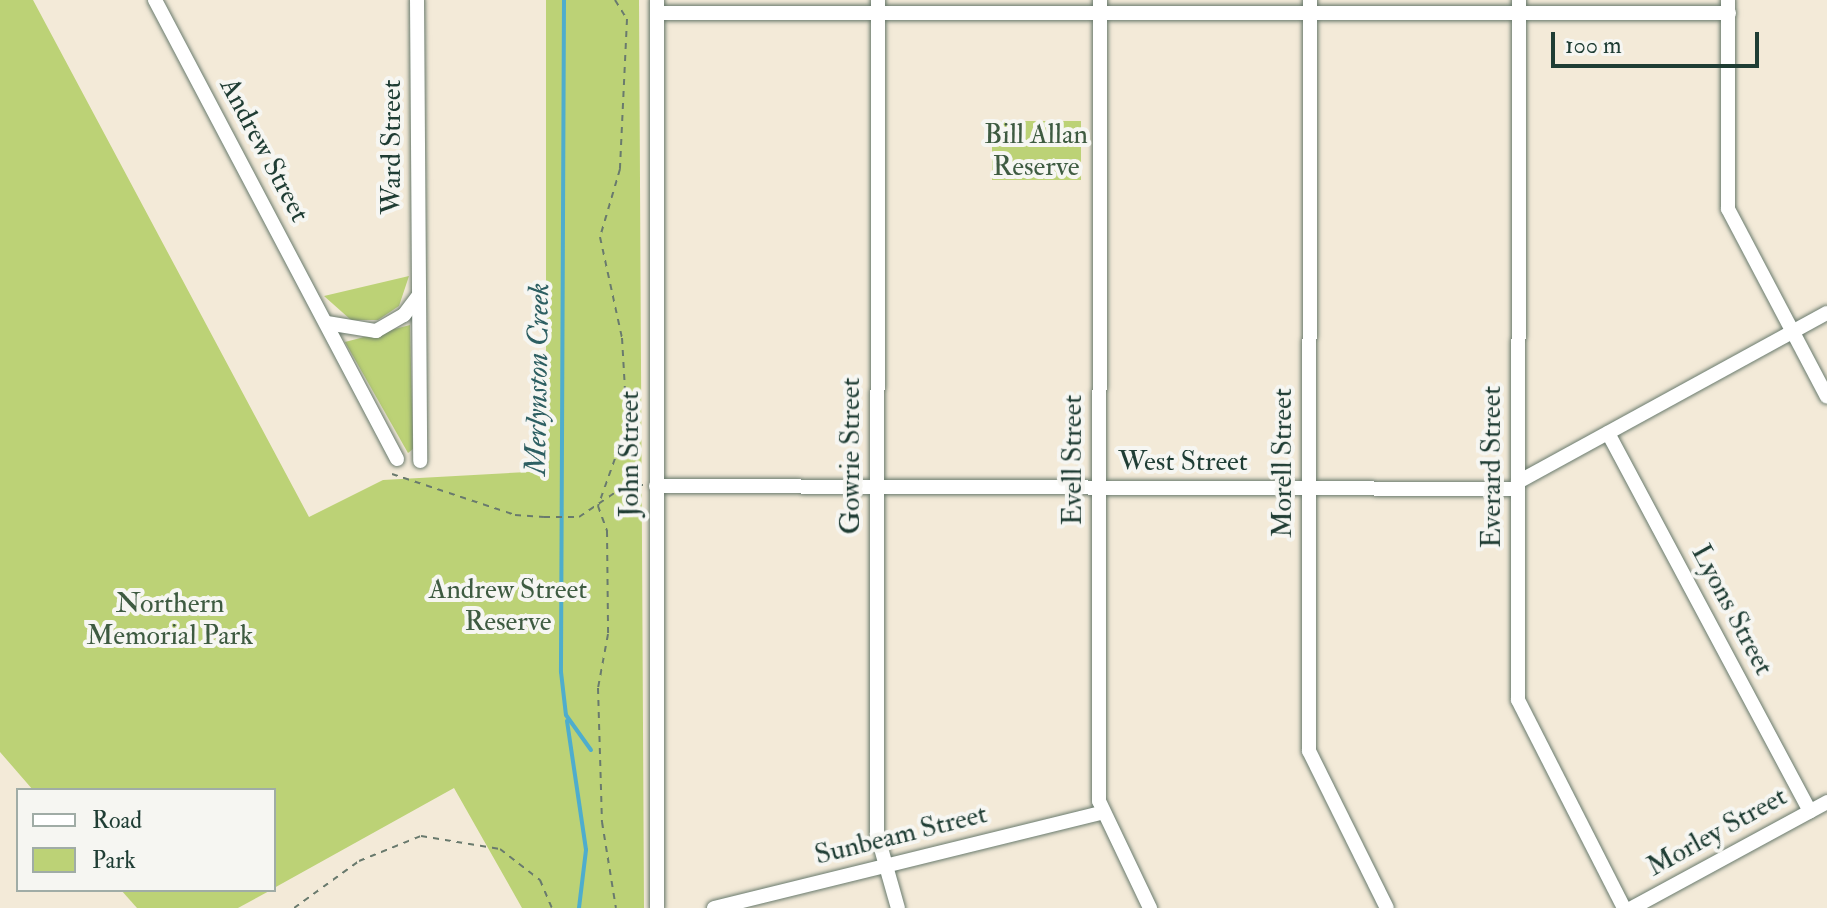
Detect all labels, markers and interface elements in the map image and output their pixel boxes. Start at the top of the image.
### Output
scale bar [1555,16,1763,66]
text: 100 m [1565,30,1622,61]
street label: Andrew Street [212,72,316,228]
street label: Ward Street [375,80,409,214]
park label: Bill Allan Reserve [984,118,1088,184]
water label: Merlynston Creek [518,282,558,476]
street label: Gowrie Street [834,378,868,534]
street label: Everard Street [1475,386,1509,548]
street label: Morell Street [1266,388,1300,538]
street label: John Street [613,391,647,517]
street label: Evell Street [1056,395,1090,525]
street label: West Street [1118,445,1248,479]
street label: Lyons Street [1684,539,1780,681]
park label: Andrew Street Reserve [429,573,587,639]
park label: Northern Memorial Park [87,587,253,653]
street label: Morley Street [1641,780,1793,884]
legend [16,788,276,892]
street label: Sunbeam Street [811,797,991,873]
text: Road [92,805,142,836]
text: Park [92,845,136,876]

